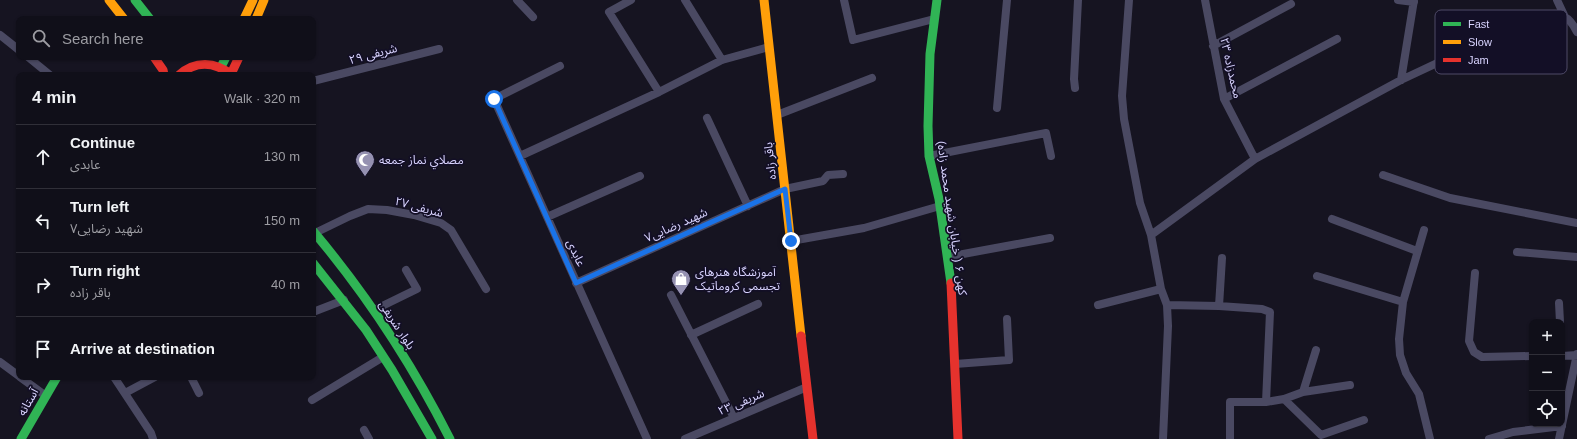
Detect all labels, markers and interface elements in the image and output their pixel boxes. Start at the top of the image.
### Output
legend [1435,10,1567,74]
search box [16,16,316,60]
text: Fast [1468,18,1489,30]
icon: search [30,27,52,49]
text: Search here [62,30,144,47]
street label: محمدزاده ۲۳ [1217,36,1245,100]
text: Slow [1468,36,1492,48]
street label: شریفی ۲۹ [347,41,399,67]
text: Jam [1468,54,1489,66]
text: 4 min [32,88,76,107]
route start [485,90,503,108]
text: Walk · 320 m [224,91,300,106]
text: Continue [70,134,135,151]
street label: کهن ۶ ( خیابان شهید محمد زاده) [934,140,970,297]
street label: باقر زاده [761,142,779,180]
icon: ahead [32,146,54,168]
text: 130 m [264,149,300,164]
mosque icon: مصلاي نماز جمعه [354,149,376,177]
place label: مصلاي نماز جمعه [379,153,464,170]
text: عابدی [70,157,101,172]
street label: شریفی ۲۷ [393,194,445,220]
text: Turn left [70,198,129,215]
street label: شهید رضایی۷ [642,205,710,245]
icon: left [32,210,54,232]
text: 150 m [264,213,300,228]
text: شهید رضایی۷ [70,221,143,236]
route end [782,232,800,250]
street label: عابدی [564,237,588,269]
text: Turn right [70,262,140,279]
place label: آموزشگاه هنرهای تجسمی کروماتیک [695,265,781,293]
shop icon: آموزشگاه هنرهای تجسمی کروماتیک [670,268,692,296]
icon: right [32,274,54,296]
text: 40 m [271,277,300,292]
text: باقر زاده [70,285,111,300]
street label: بلوار شریفی [376,298,418,352]
map controls [1529,319,1565,427]
button: + [1529,319,1565,355]
icon: arrive [32,338,54,360]
text: Arrive at destination [70,340,215,357]
button: − [1529,355,1565,391]
street label: آستانه [15,385,42,418]
street label: شریفی ۲۳ [716,386,766,418]
button: locate [1529,391,1565,427]

